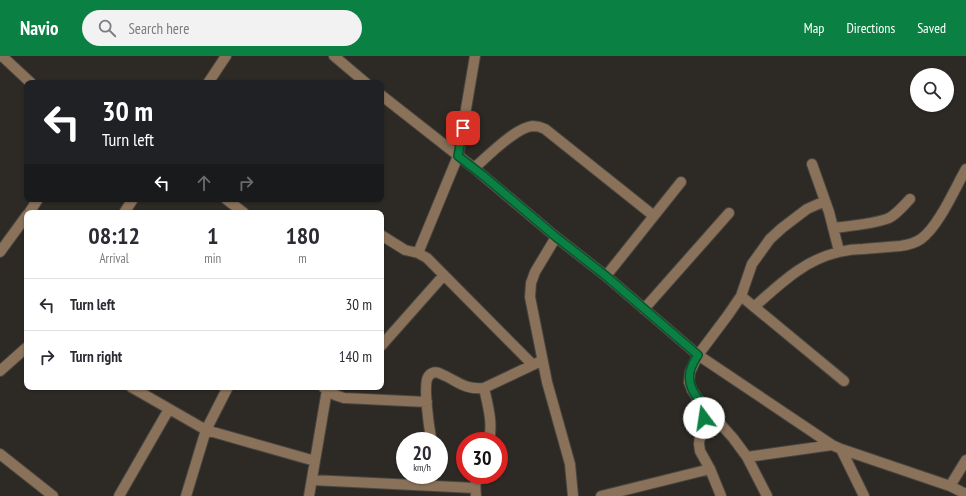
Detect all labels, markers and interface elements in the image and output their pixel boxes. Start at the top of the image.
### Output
search box [82,10,362,46]
text: Navio [20,16,58,40]
icon: search [96,17,118,39]
text: Search here [128,19,189,38]
text: Map [804,19,824,37]
text: Directions [846,19,895,37]
text: Saved [917,19,946,37]
map controls [910,68,954,112]
button: search [910,68,954,112]
text: 30 m [102,92,153,129]
icon: left [36,96,88,148]
pin [446,111,480,145]
icon: arrive [452,117,474,139]
text: Turn left [102,128,154,151]
icon: left [151,172,173,194]
icon: ahead [193,172,215,194]
icon: right [235,172,257,194]
text: 08:12 [88,220,140,251]
text: 1 [207,220,218,251]
text: 180 [285,220,320,251]
text: Arrival [99,250,129,267]
text: min [204,250,221,267]
text: m [298,250,307,267]
icon: left [36,294,58,316]
text: Turn left [70,295,115,314]
text: 30 m [346,295,372,314]
icon: right [36,346,58,368]
text: Turn right [70,347,122,366]
text: 140 m [339,347,372,366]
position arrow [683,397,725,439]
speed limit sign: 30 [456,432,508,484]
text: 20 [412,440,432,466]
text: km/h [413,461,431,474]

